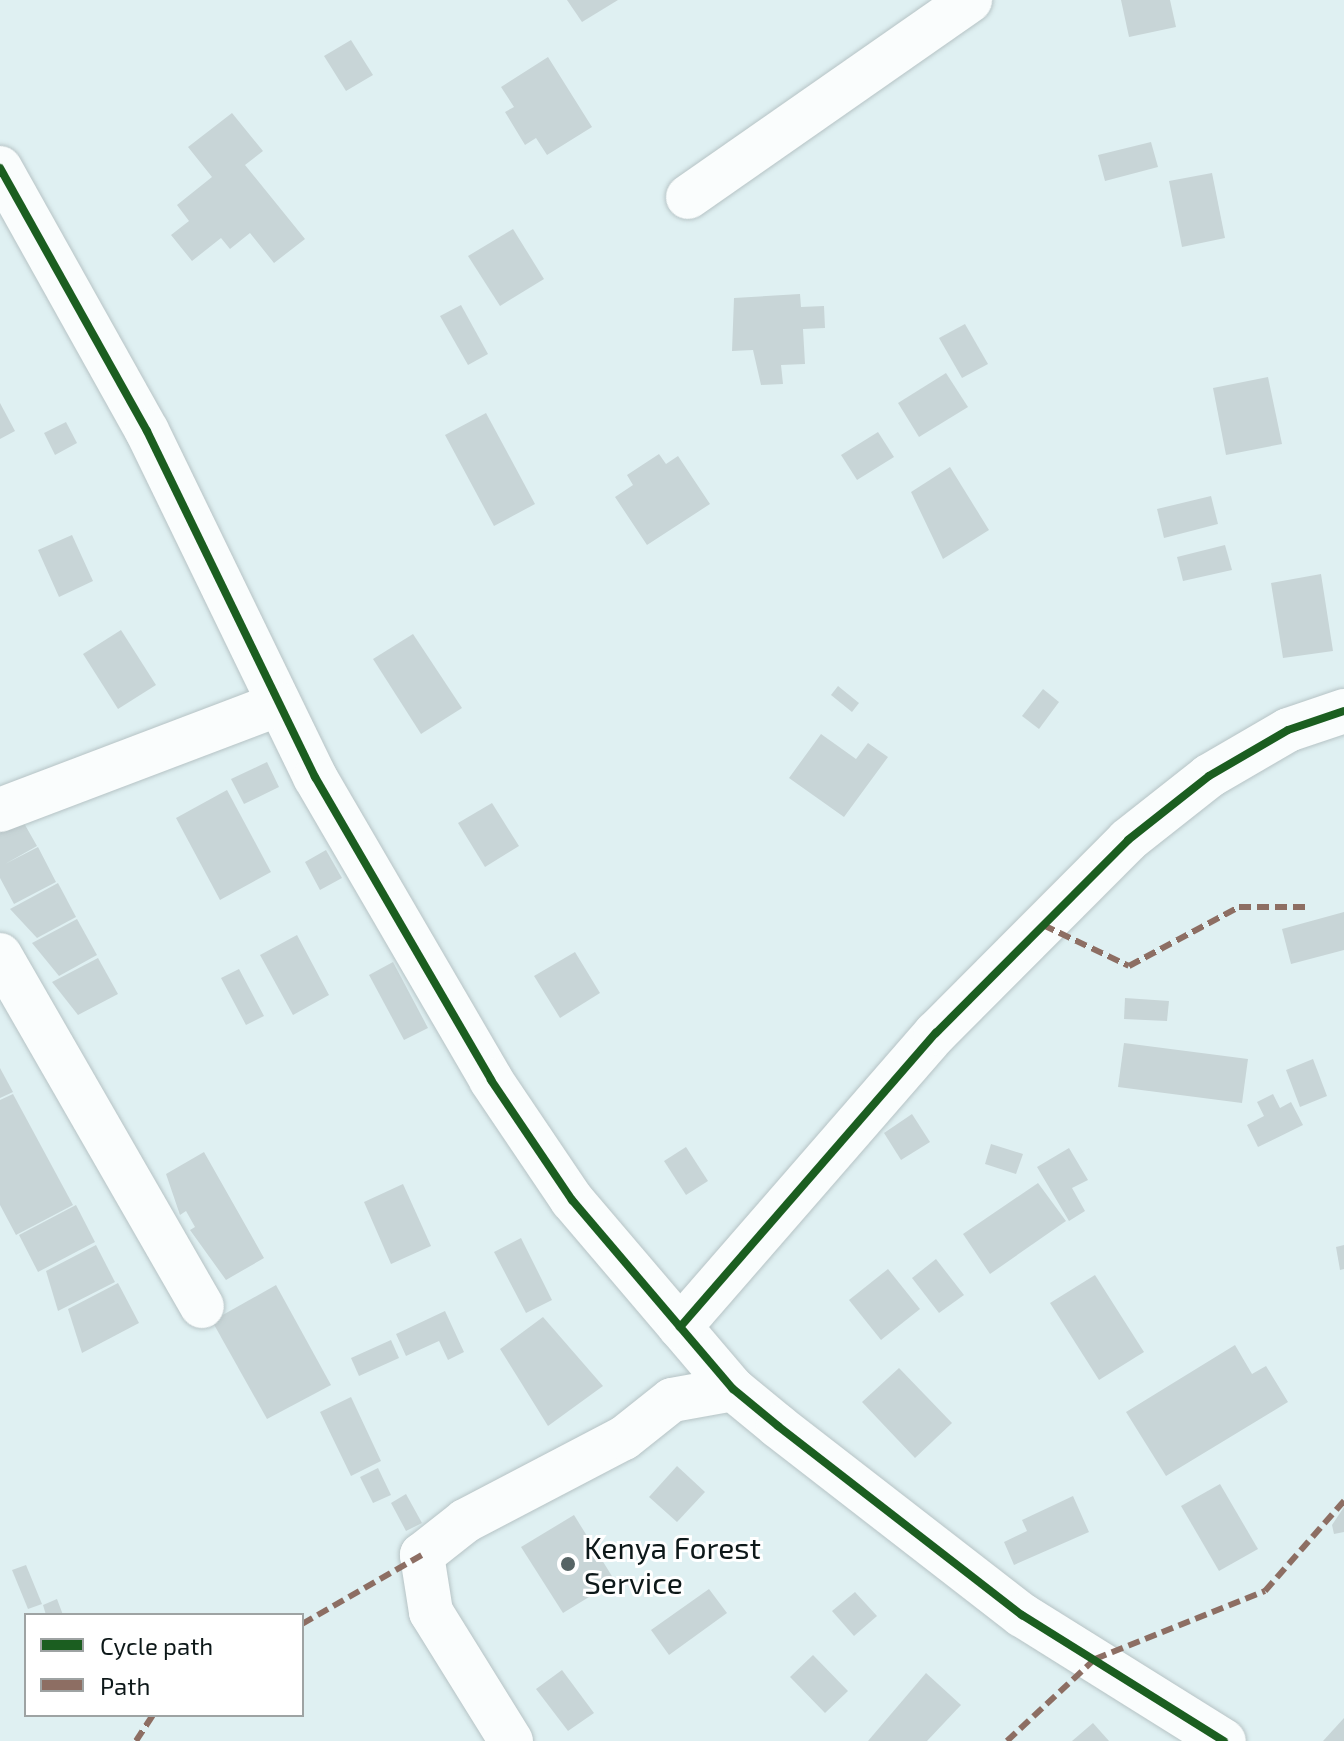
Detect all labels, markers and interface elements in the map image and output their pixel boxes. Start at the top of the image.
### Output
place label: Kenya Forest Service [584,1529,761,1600]
marker: Kenya Forest Service [559,1555,577,1573]
legend [24,1613,304,1717]
text: Cycle path [100,1631,213,1660]
text: Path [100,1671,150,1700]

